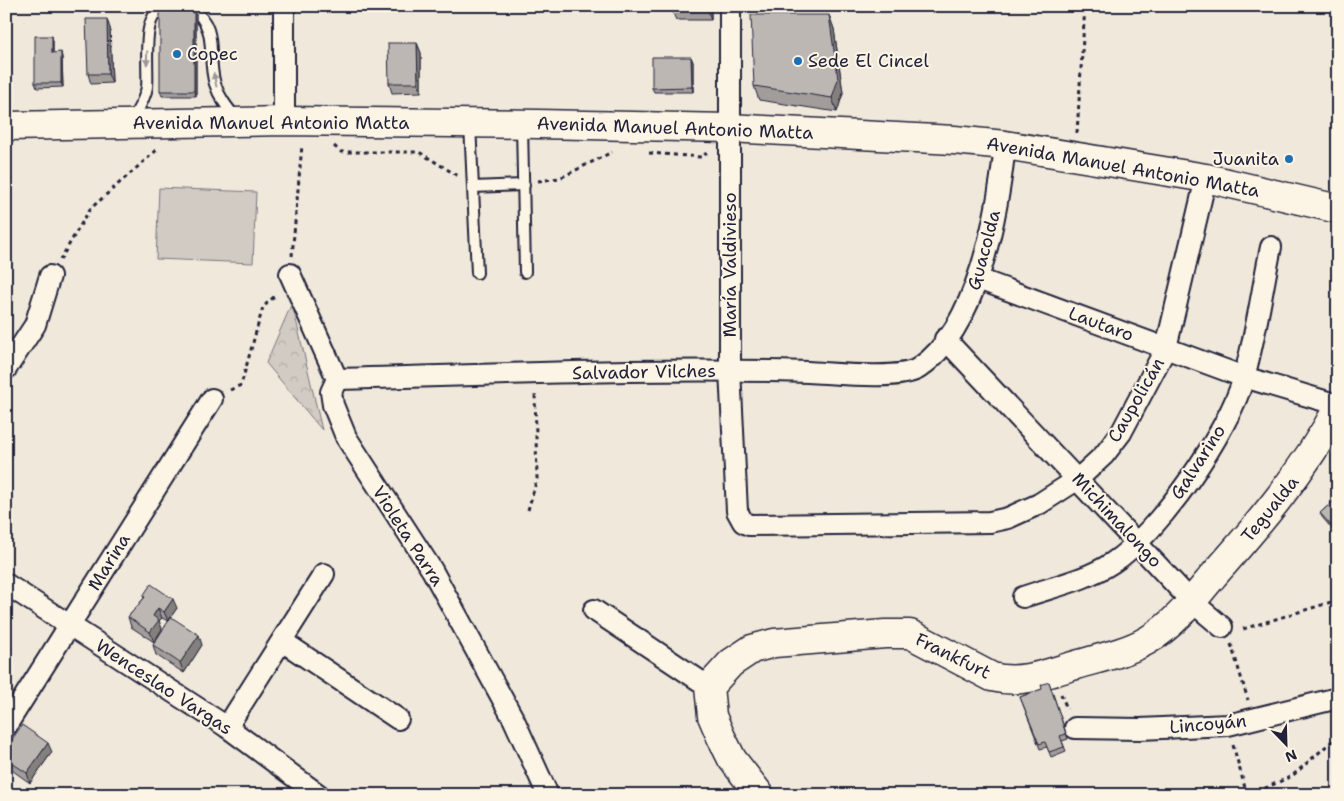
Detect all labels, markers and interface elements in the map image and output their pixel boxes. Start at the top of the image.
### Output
place label: Copec [187,42,238,66]
marker: Copec [171,48,183,60]
place label: Sede El Cincel [808,49,929,73]
one-way arrow [143,50,151,66]
marker: Sede El Cincel [792,55,804,67]
one-way arrow [211,73,219,88]
street label: Avenida Manuel Antonio Matta [133,111,409,135]
street label: Avenida Manuel Antonio Matta [536,111,814,145]
street label: Avenida Manuel Antonio Matta [985,131,1261,203]
place label: Juanita [1213,147,1279,171]
marker: Juanita [1283,153,1295,165]
street label: María Valdivieso [718,192,742,338]
street label: Guacolda [962,207,1006,293]
street label: Lautaro [1065,301,1137,347]
street label: Caupolicán [1102,353,1170,447]
street label: Salvador Vilches [572,359,716,385]
street label: Galvarino [1165,420,1231,504]
street label: Michimalongo [1067,467,1167,573]
street label: Tegualda [1236,471,1304,547]
street label: Violeta Parra [367,481,449,591]
street label: Marina [82,529,136,595]
street label: Frankfurt [911,627,995,685]
street label: Wenceslao Vargas [91,634,237,740]
street label: Lincoyán [1169,709,1247,739]
north arrow [1262,718,1312,768]
text: N [1282,746,1300,766]

